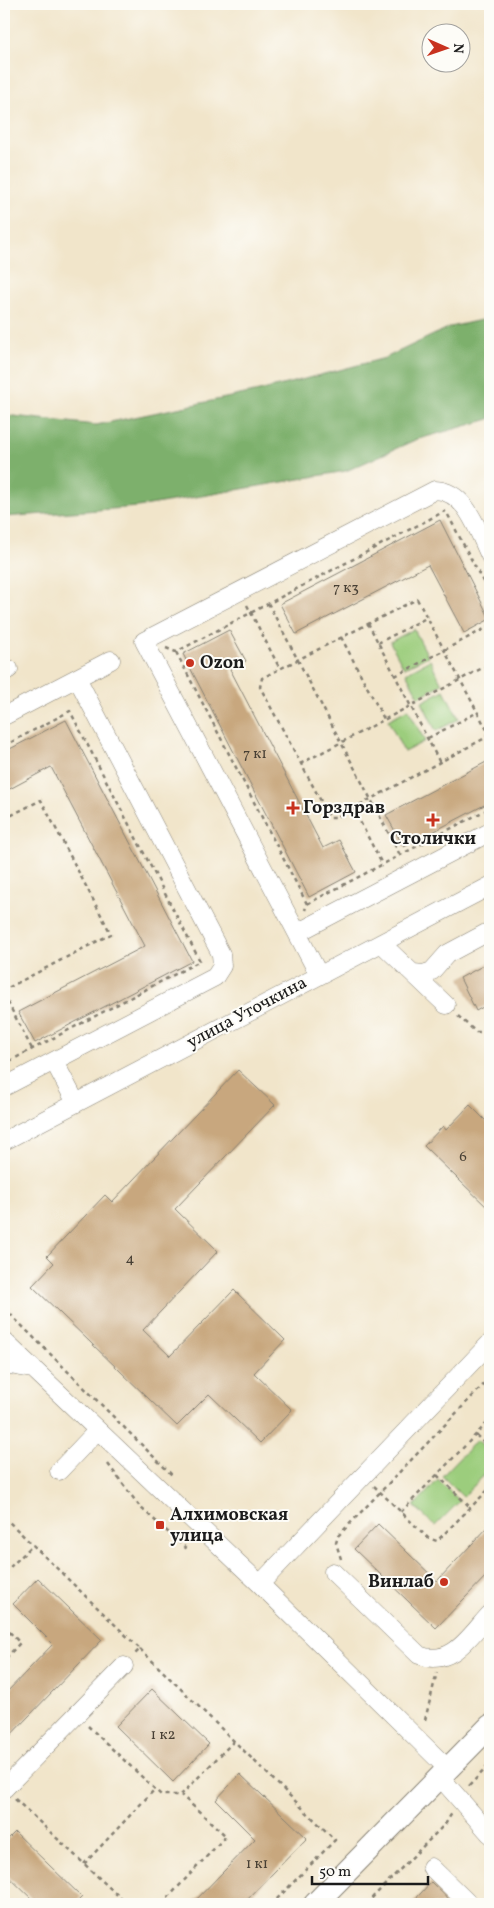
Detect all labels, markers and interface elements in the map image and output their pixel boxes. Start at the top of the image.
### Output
north arrow [422,22,472,72]
text: N [448,43,467,54]
house number: 7 к3 [333,578,359,599]
place label: Ozon [200,651,245,676]
marker: Ozon [184,657,196,669]
house number: 7 к1 [243,744,267,765]
place label: Горздрав [303,796,385,821]
marker: Горздрав [287,802,299,814]
marker: Столички [427,814,439,826]
place label: Столички [390,827,476,852]
street label: улица Уточкина [182,971,312,1055]
house number: 6 [459,1147,467,1168]
house number: 4 [126,1249,135,1270]
place label: Алхимовская улица [170,1503,288,1549]
marker: Алхимовская улица [154,1519,166,1531]
place label: Винлаб [368,1570,434,1595]
marker: Винлаб [438,1576,450,1588]
house number: 1 к2 [151,1725,175,1746]
scale bar [312,1853,428,1885]
house number: 1 к1 [246,1854,268,1875]
text: 50 m [319,1862,351,1883]

